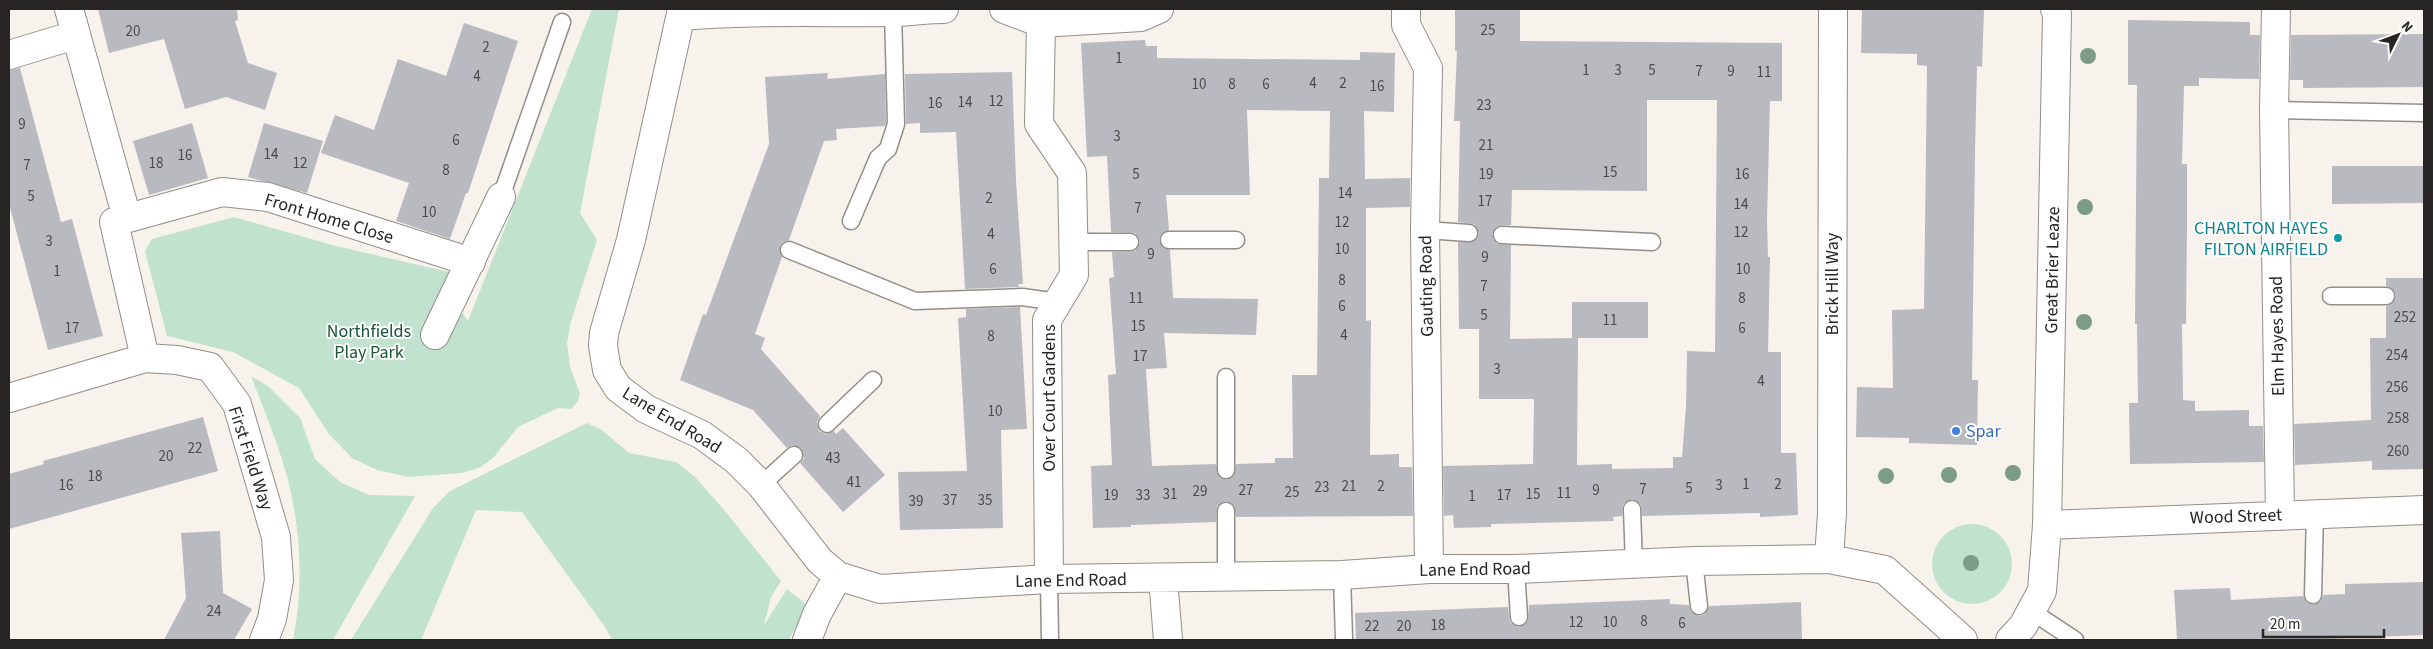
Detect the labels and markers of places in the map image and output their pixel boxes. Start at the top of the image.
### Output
place label: CHARLTON HAYES FILTON AIRFIELD [2194,216,2328,262]
marker: CHARLTON HAYES FILTON AIRFIELD [2332,232,2344,244]
place label: Spar [1966,419,2001,444]
marker: Spar [1950,425,1962,437]

